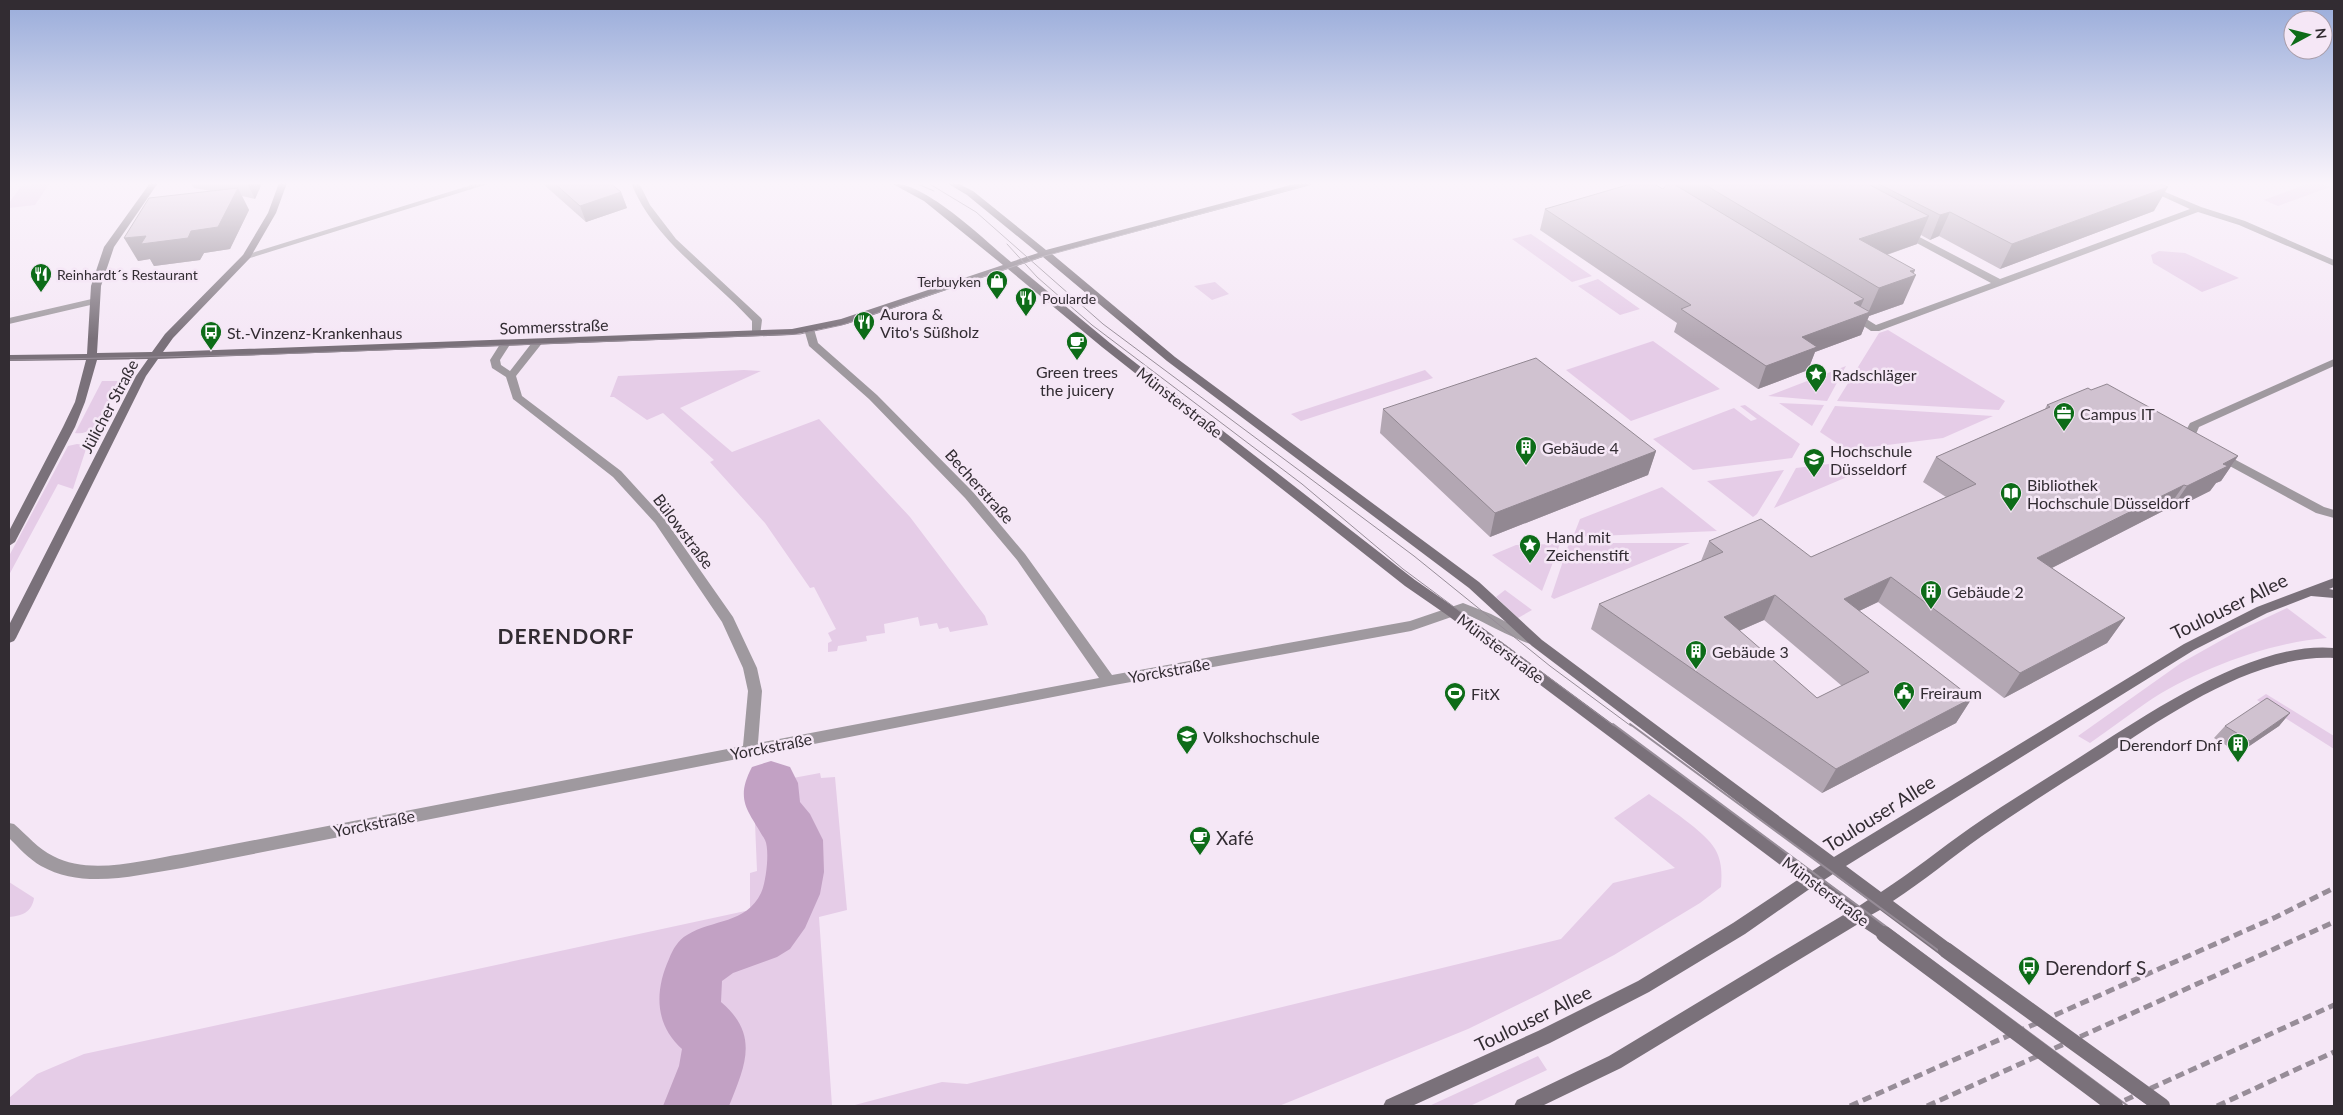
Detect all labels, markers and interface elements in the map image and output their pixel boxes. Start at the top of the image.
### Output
north arrow [2283,10,2333,60]
text: N [2312,27,2330,40]
restaurant icon: Reinhardt´s Restaurant [29,262,53,293]
place label: Reinhardt´s Restaurant [57,266,198,283]
shop icon: Terbuyken [985,269,1009,300]
place label: Terbuyken [917,273,981,290]
restaurant icon: Poularde [1014,286,1038,317]
place label: Poularde [1042,290,1096,307]
place label: Aurora & Vito's Süßholz [880,304,979,341]
restaurant icon: Aurora & Vito's Süßholz [852,310,876,341]
street label: Sommersstraße [499,315,609,337]
bus stop icon: St.-Vinzenz-Krankenhaus [199,320,223,351]
place label: St.-Vinzenz-Krankenhaus [227,323,402,342]
cafe icon: Green trees the juicery [1065,330,1089,361]
street label: Jülicher Straße [76,356,142,456]
place label: Green trees the juicery [1036,362,1118,399]
place icon: Radschläger [1804,362,1828,393]
street label: Münsterstraße [1133,363,1227,441]
place label: Radschläger [1832,365,1917,384]
office icon: Campus IT [2052,401,2076,432]
place label: Campus IT [2080,404,2155,423]
building icon: Gebäude 4 [1514,435,1538,466]
place label: Gebäude 4 [1542,438,1619,457]
place label: Hochschule Düsseldorf [1830,441,1912,478]
street label: Becherstraße [942,445,1018,527]
school or university icon: Hochschule Düsseldorf [1802,447,1826,478]
place label: Bibliothek Hochschule Düsseldorf [2027,475,2190,512]
library icon: Bibliothek Hochschule Düsseldorf [1999,481,2023,512]
street label: Bülowstraße [650,490,718,572]
place label: Hand mit Zeichenstift [1546,527,1629,564]
place icon: Hand mit Zeichenstift [1518,533,1542,564]
street label: Toulouser Allee [2167,568,2291,644]
building icon: Gebäude 2 [1919,579,1943,610]
place label: Gebäude 2 [1947,582,2024,601]
street label: Münsterstraße [1454,609,1548,687]
district label: DERENDORF [497,623,635,648]
building icon: Gebäude 3 [1684,639,1708,670]
place label: Gebäude 3 [1712,642,1789,661]
street label: Yorckstraße [1127,653,1211,687]
public building icon: Freiraum [1892,680,1916,711]
sports icon: FitX [1443,681,1467,712]
place label: Freiraum [1920,683,1982,702]
place label: FitX [1471,684,1501,703]
school or university icon: Volkshochschule [1175,724,1199,755]
place label: Volkshochschule [1203,727,1320,746]
street label: Yorckstraße [729,729,813,763]
building icon: Derendorf Dnf [2226,732,2250,763]
place label: Derendorf Dnf [2119,735,2222,754]
street label: Toulouser Allee [1819,770,1939,856]
street label: Yorckstraße [332,806,416,840]
cafe icon: Xafé [1188,825,1212,856]
place label: Xafé [1216,826,1254,849]
street label: Münsterstraße [1779,852,1873,930]
bus stop icon: Derendorf S [2017,955,2041,986]
place label: Derendorf S [2045,956,2146,979]
street label: Toulouser Allee [1471,980,1595,1056]

